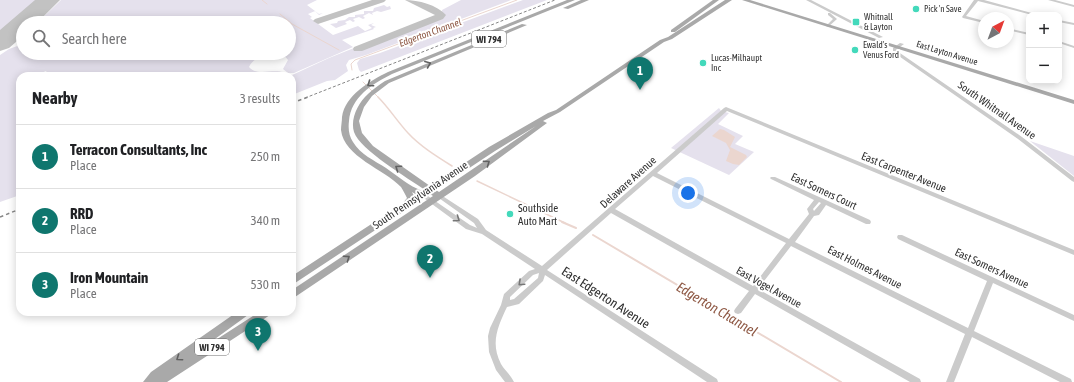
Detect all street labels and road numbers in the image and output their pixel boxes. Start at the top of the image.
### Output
road number: WI 794 [472,31,506,47]
street label: East Layton Avenue [915,39,979,67]
street label: South Whitnall Avenue [956,79,1038,141]
street label: East Carpenter Avenue [860,149,948,195]
street label: Delaware Avenue [598,154,658,210]
street label: South Pennsylvania Avenue [370,159,470,231]
street label: East Somers Court [789,170,859,212]
street label: East Holmes Avenue [826,243,904,291]
street label: East Somers Avenue [953,246,1031,290]
street label: East Edgerton Avenue [559,263,653,332]
street label: East Vogel Avenue [734,264,804,310]
road number: WI 794 [195,339,229,355]

